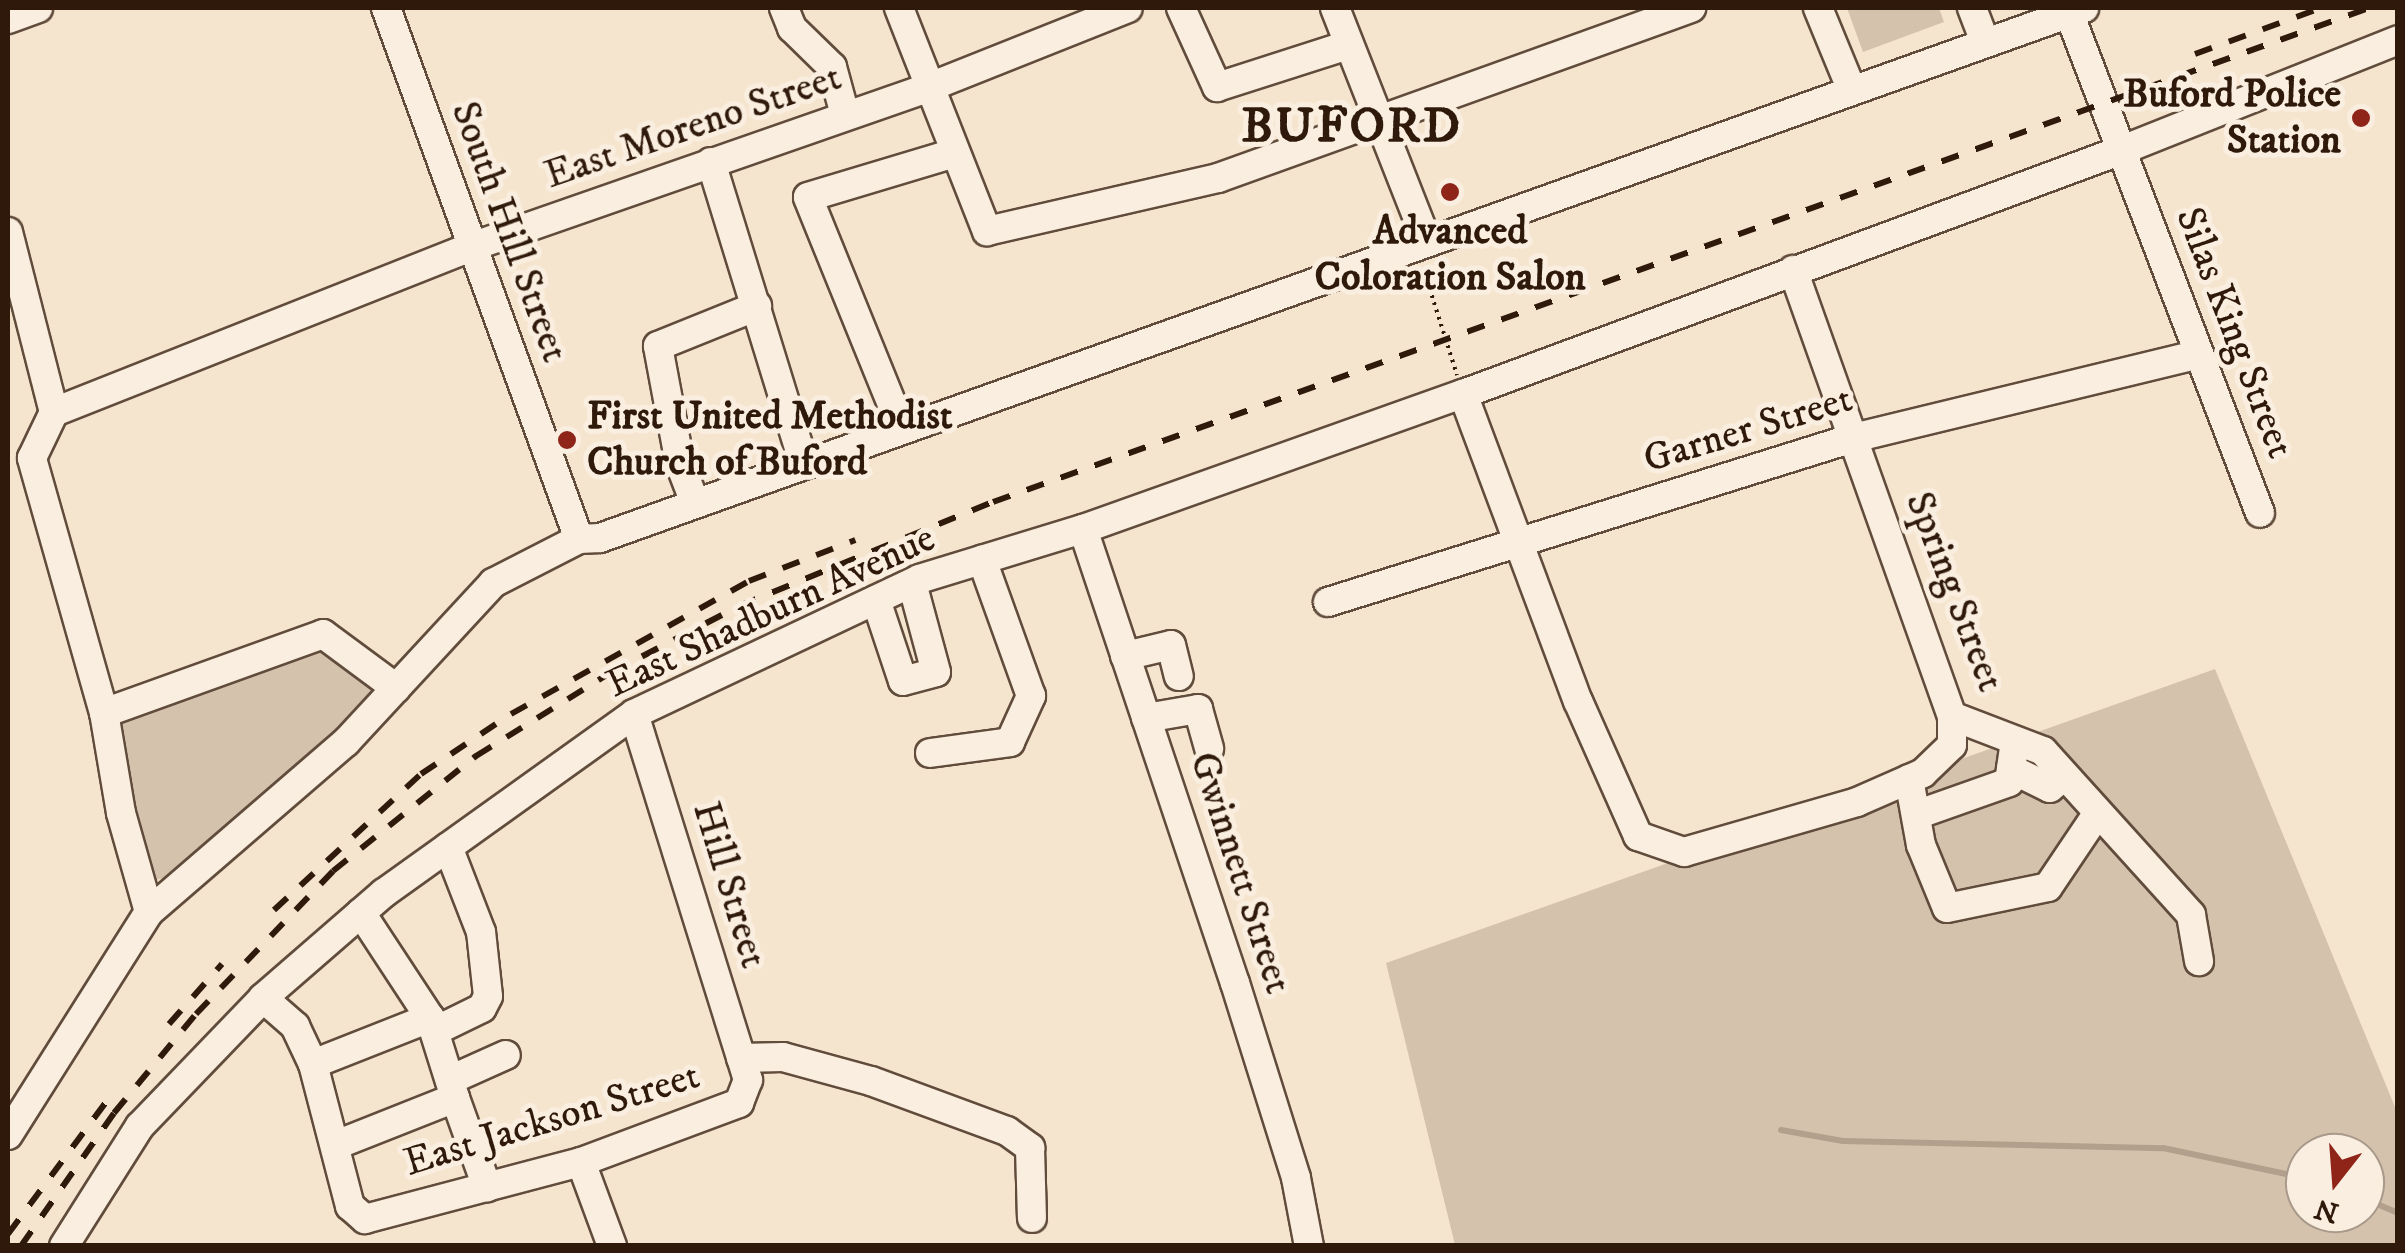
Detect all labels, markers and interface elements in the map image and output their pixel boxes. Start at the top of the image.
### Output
street label: East Moreno Street [539,54,847,200]
place label: Buford Police Station [2123,71,2341,165]
street label: South Hill Street [440,95,578,369]
district label: BUFORD [1241,97,1463,157]
marker: Buford Police Station [2350,107,2372,129]
marker: Advanced Coloration Salon [1439,181,1461,203]
street label: Silas King Street [2164,201,2304,465]
place label: Advanced Coloration Salon [1314,208,1586,302]
street label: Garner Street [1638,376,1858,484]
place label: First United Methodist Church of Buford [587,393,953,487]
marker: First United Methodist Church of Buford [556,429,578,451]
street label: Spring Street [1894,486,2014,698]
street label: East Shadburn Avenue [599,515,943,709]
street label: Gwinnett Street [1178,746,1302,1000]
street label: Hill Street [681,796,777,974]
street label: East Jackson Street [399,1052,705,1188]
north arrow [2285,1133,2385,1233]
text: N [2311,1190,2343,1230]

